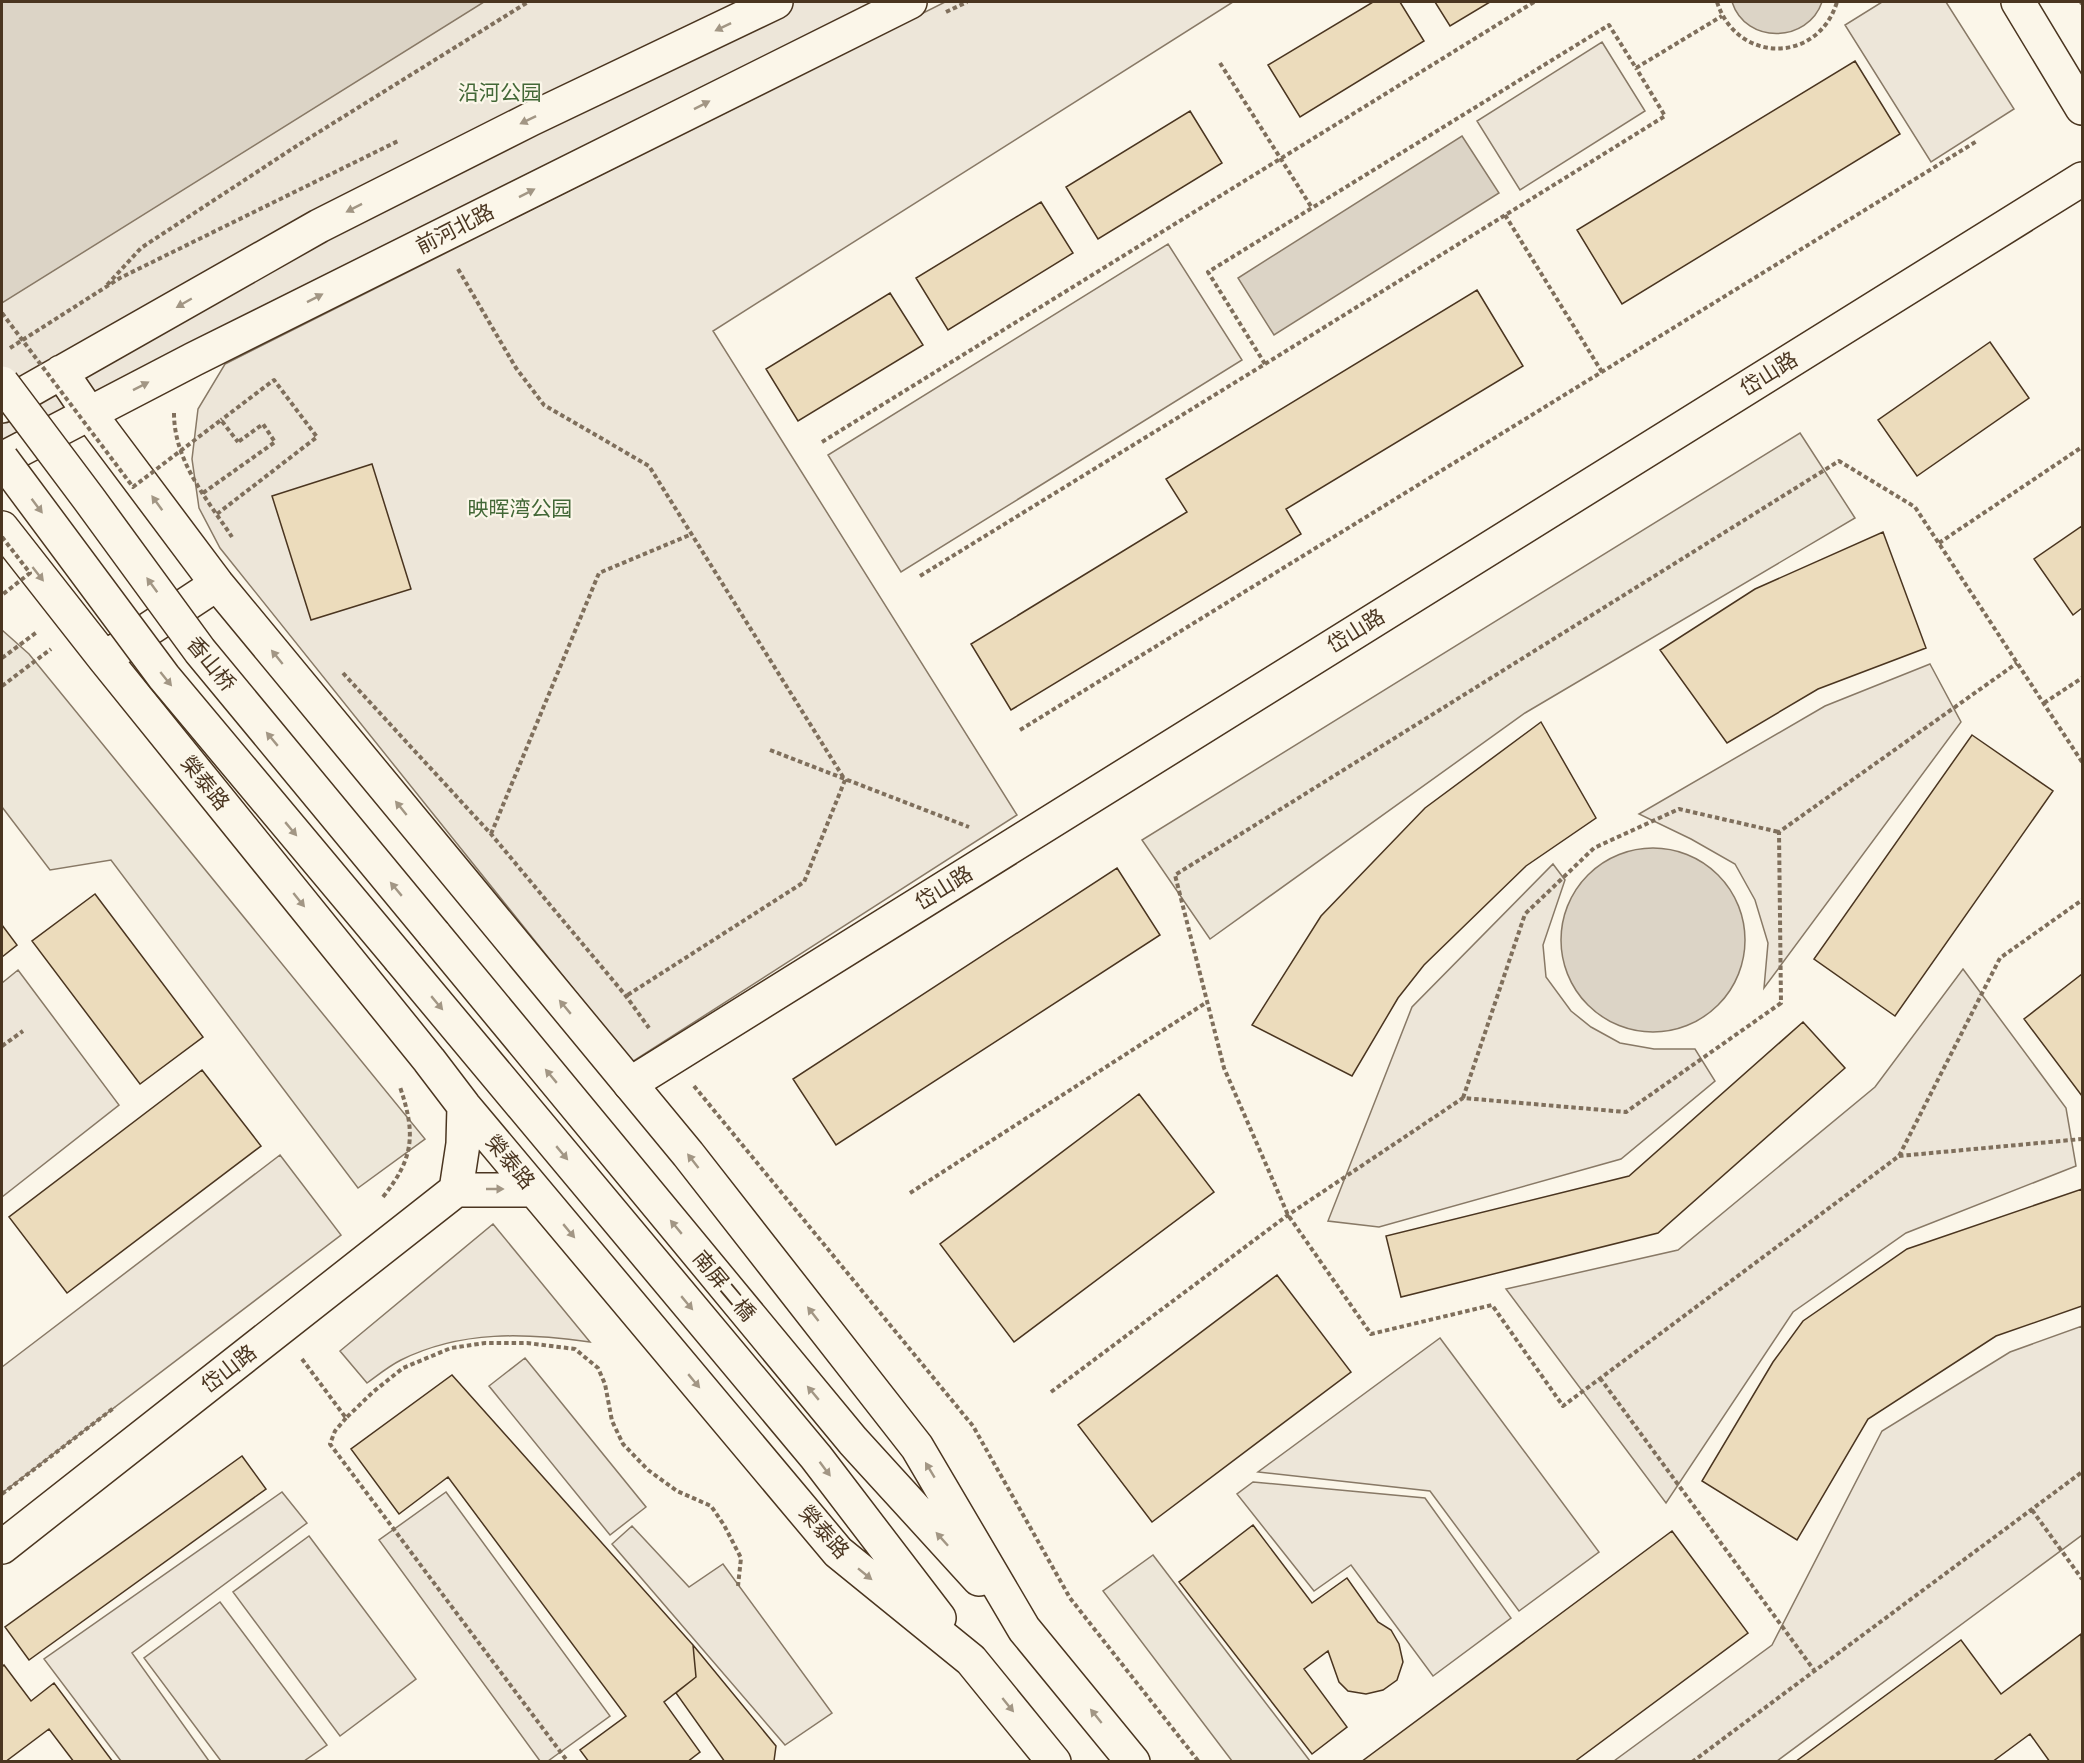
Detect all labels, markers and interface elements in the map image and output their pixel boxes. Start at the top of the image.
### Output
one-way arrow [714,21,732,31]
park label: 沿河公园 [458,78,542,106]
one-way arrow [693,101,710,110]
one-way arrow [520,115,537,125]
one-way arrow [518,188,536,198]
street label: 前河北路 [411,197,498,260]
one-way arrow [346,204,363,213]
one-way arrow [306,294,324,304]
one-way arrow [175,298,192,308]
street label: 岱山路 [1734,345,1803,402]
one-way arrow [132,382,150,392]
park label: 映晖湾公园 [468,494,573,522]
one-way arrow [151,496,163,511]
one-way arrow [31,497,43,513]
one-way arrow [31,566,44,582]
one-way arrow [146,578,158,594]
street label: 岱山路 [1321,602,1390,659]
street label: 香山桥 [181,630,242,697]
one-way arrow [271,649,284,665]
one-way arrow [160,671,173,687]
one-way arrow [266,732,279,747]
street label: 榮泰路 [175,749,236,816]
one-way arrow [395,800,408,816]
one-way arrow [284,821,297,836]
street label: 岱山路 [909,859,978,916]
one-way arrow [390,881,403,897]
one-way arrow [293,892,306,908]
one-way arrow [430,996,443,1011]
one-way arrow [559,1000,572,1015]
one-way arrow [545,1068,558,1084]
street label: 榮泰路 [480,1128,542,1194]
one-way arrow [555,1145,568,1160]
one-way arrow [686,1153,699,1169]
one-way arrow [486,1184,505,1194]
one-way arrow [669,1219,682,1235]
one-way arrow [562,1223,575,1238]
street label: 南屏二橋 [687,1244,762,1327]
one-way arrow [681,1295,694,1311]
one-way arrow [808,1307,820,1322]
street label: 岱山路 [195,1338,262,1399]
one-way arrow [688,1373,701,1389]
one-way arrow [807,1386,820,1401]
one-way arrow [819,1461,831,1476]
one-way arrow [925,1462,936,1478]
street label: 榮泰路 [793,1499,856,1564]
one-way arrow [936,1532,949,1547]
one-way arrow [857,1567,873,1580]
one-way arrow [1001,1697,1014,1712]
one-way arrow [1089,1708,1102,1724]

